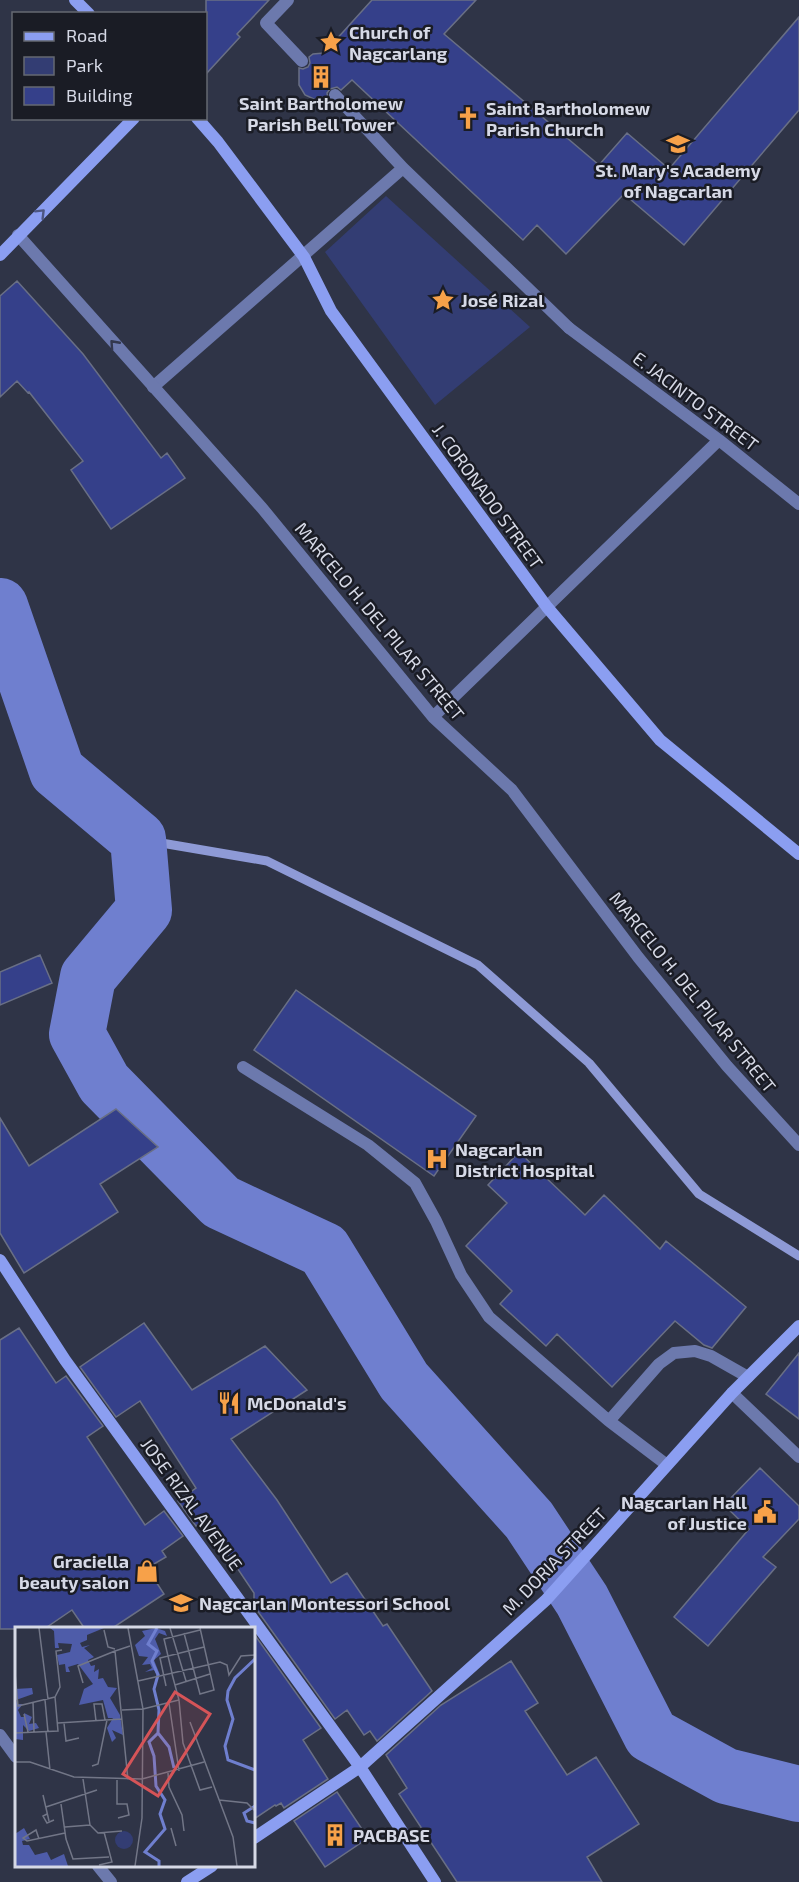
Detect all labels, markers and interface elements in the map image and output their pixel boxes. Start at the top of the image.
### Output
legend [12,12,207,120]
place label: Church of Nagcarlang [349,21,448,64]
text: Road [66,24,107,46]
place icon: Church of Nagcarlang [318,29,344,55]
text: Park [66,54,103,76]
building icon: Saint Bartholomew Parish Bell Tower [308,64,334,90]
text: Building [66,84,133,106]
place label: Saint Bartholomew Parish Bell Tower [239,92,404,135]
place label: Saint Bartholomew Parish Church [486,97,651,140]
church icon: Saint Bartholomew Parish Church [455,105,481,131]
school or university icon: St. Mary's Academy of Nagcarlan [665,131,691,157]
place label: St. Mary's Academy of Nagcarlan [595,159,762,202]
one-way arrow [33,210,44,221]
place icon: José Rizal [430,287,456,313]
place label: José Rizal [461,289,544,311]
one-way arrow [110,340,121,350]
street label: E. JACINTO STREET [629,347,763,456]
street label: J. CORONADO STREET [428,419,548,573]
street label: MARCELO H. DEL PILAR STREET [291,518,470,725]
street label: MARCELO H. DEL PILAR STREET [605,887,781,1097]
place label: Nagcarlan District Hospital [455,1138,594,1181]
hospital icon: Nagcarlan District Hospital [424,1146,450,1172]
restaurant icon: McDonald's [216,1390,242,1416]
place label: McDonald's [247,1392,347,1414]
street label: JOSE RIZAL AVENUE [137,1433,247,1575]
place label: Nagcarlan Hall of Justice [621,1491,747,1534]
public building icon: Nagcarlan Hall of Justice [752,1499,778,1525]
street label: M. DORIA STREET [497,1502,611,1619]
place label: Graciella beauty salon [19,1550,129,1593]
shop icon: Graciella beauty salon [134,1558,160,1584]
school or university icon: Nagcarlan Montessori School [168,1590,194,1616]
place label: Nagcarlan Montessori School [199,1592,450,1614]
inset map [15,1627,255,1867]
building icon: PACBASE [322,1822,348,1848]
place label: PACBASE [353,1824,430,1846]

